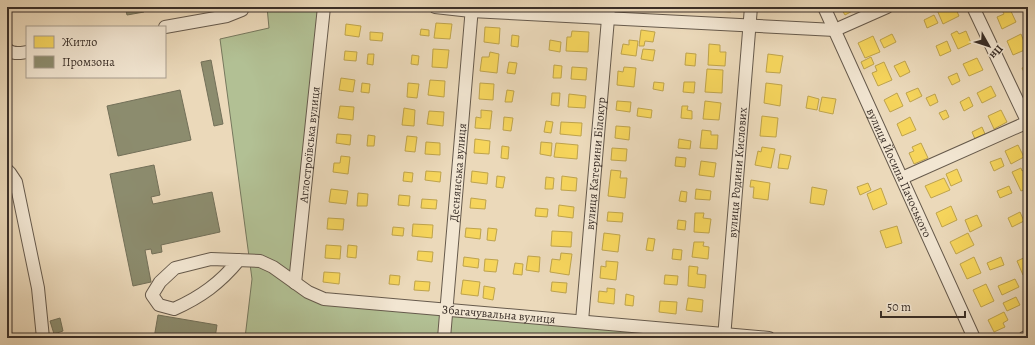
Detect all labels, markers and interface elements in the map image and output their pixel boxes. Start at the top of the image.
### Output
legend [26,26,166,78]
north arrow [969,26,1009,66]
text: Житло [62,34,97,50]
text: Пн [986,42,1007,63]
text: Промзона [62,54,115,70]
street label: Аглостроївська вулиця [295,86,324,205]
street label: вулиця Катерини Білокур [582,96,609,231]
street label: вулиця Родини Кислових [724,106,751,239]
street label: вулиця Йосипа Пачоського [863,106,935,240]
street label: Деснянська вулиця [446,122,470,223]
scale bar [881,293,965,319]
text: 50 m [887,299,911,315]
street label: Збагачувальна вулиця [441,301,556,327]

